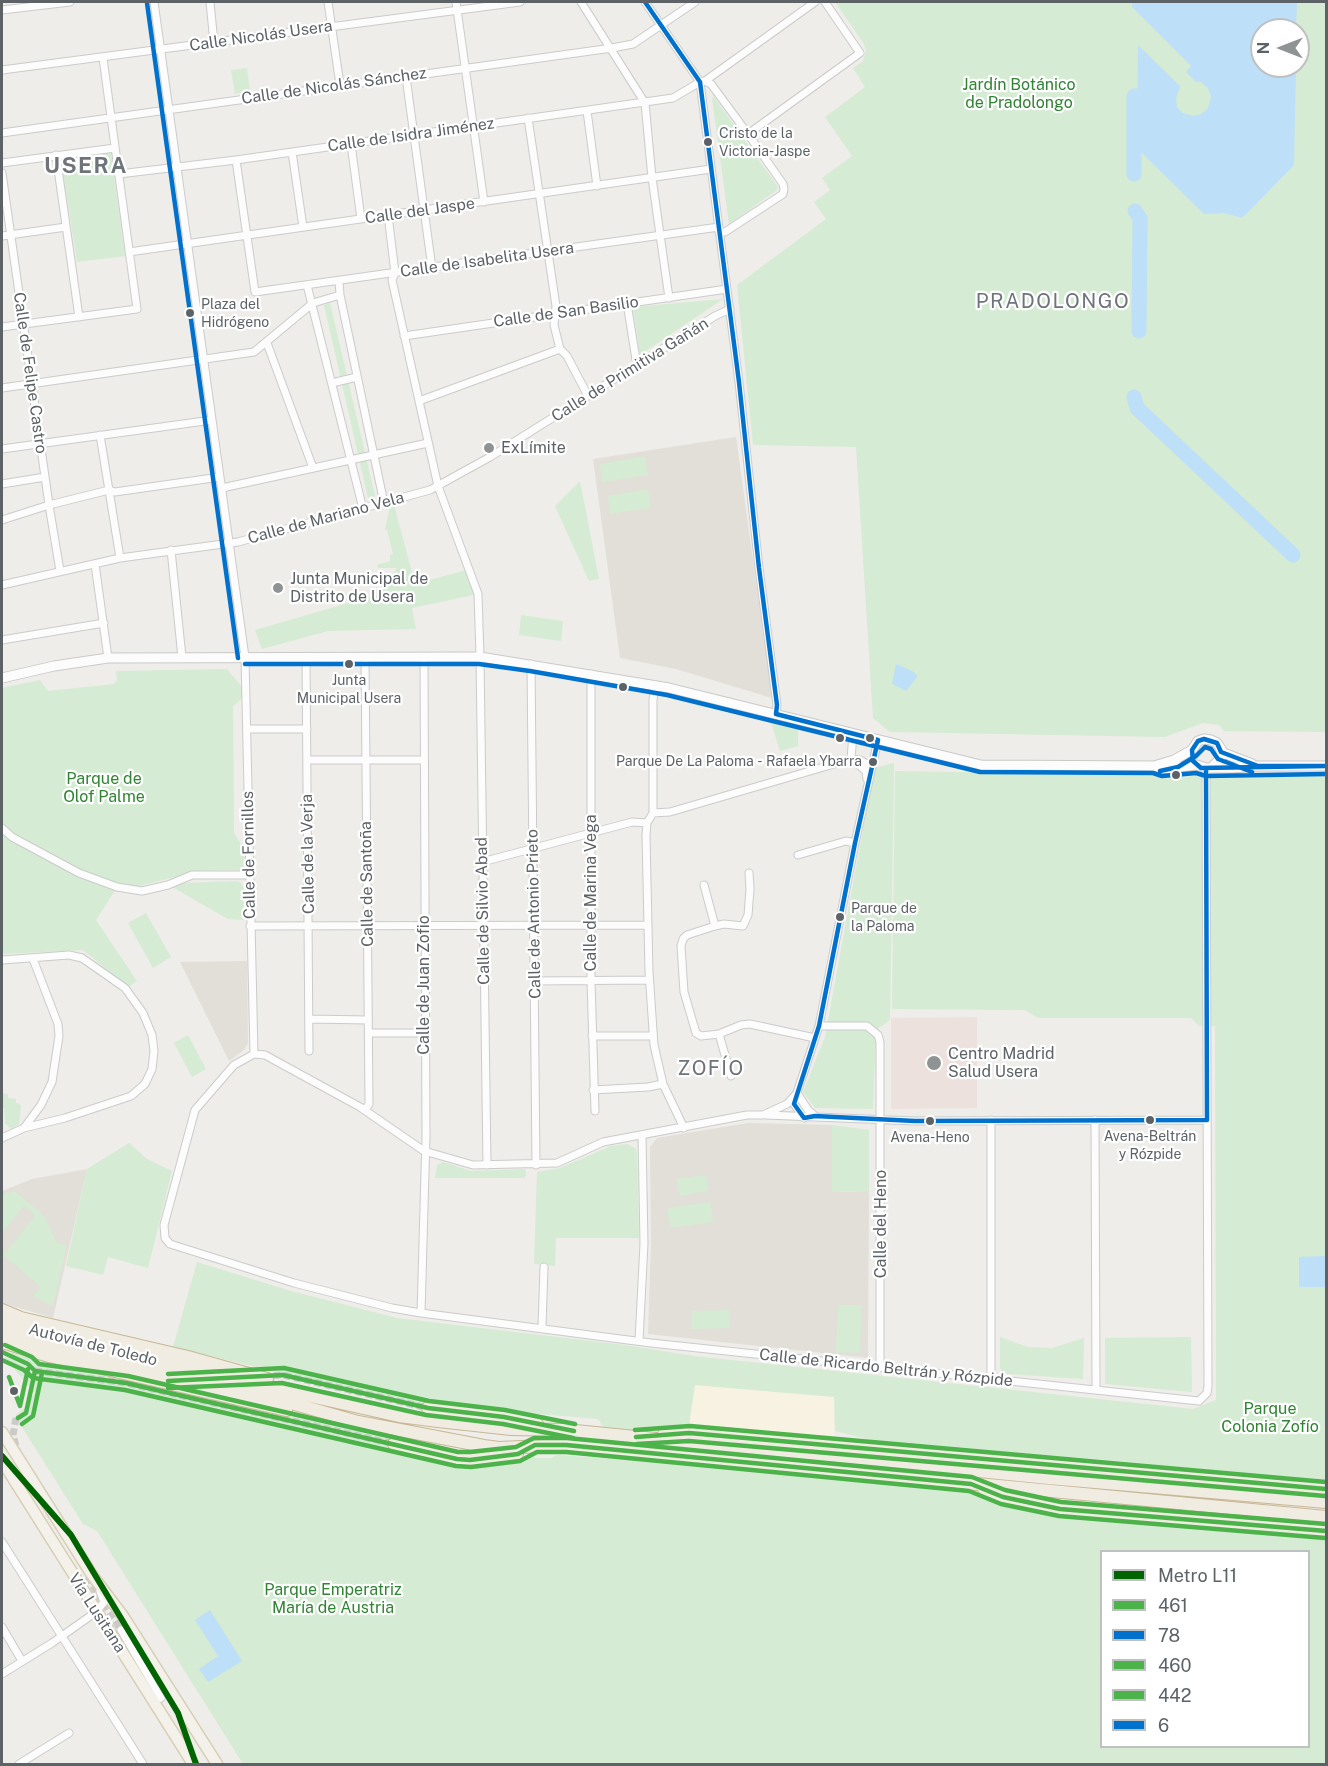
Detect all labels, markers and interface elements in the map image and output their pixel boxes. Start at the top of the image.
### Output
street label: Calle Nicolás Usera [188,16,334,56]
north arrow [1250,18,1310,78]
text: N [1254,42,1273,54]
street label: Calle de Nicolás Sánchez [240,64,428,108]
park label: Jardín Botánico de Pradolongo [962,75,1076,113]
street label: Calle de Isidra Jiménez [326,114,496,156]
place label: Cristo de la Victoria-Jaspe [719,126,810,158]
marker: Cristo de la Victoria-Jaspe [702,136,714,148]
district label: USERA [44,153,128,179]
street label: Calle del Jaspe [364,194,476,228]
street label: Calle de Isabelita Usera [399,238,575,282]
district label: PRADOLONGO [976,290,1130,314]
street label: Calle de Felipe Castro [9,291,51,455]
street label: Calle de San Basilio [492,292,640,332]
place label: Plaza del Hidrógeno [201,297,269,330]
marker: Plaza del Hidrógeno [184,307,196,319]
street label: Calle de Primitiva Gañán [548,314,712,426]
place label: ExLímite [501,438,566,458]
marker: ExLímite [482,441,496,455]
street label: Calle de Mariano Vela [246,488,406,548]
place label: Junta Municipal de Distrito de Usera [290,569,428,607]
marker: Junta Municipal de Distrito de Usera [271,581,285,595]
marker: Junta Municipal Usera [343,658,355,670]
place label: Junta Municipal Usera [297,673,401,706]
unlabelled marker [617,681,629,693]
unlabelled marker [834,732,846,744]
unlabelled marker [864,732,876,744]
place label: Parque De La Paloma - Rafaela Ybarra [616,754,862,770]
marker: Parque De La Paloma - Rafaela Ybarra [867,756,879,768]
park label: Parque de Olof Palme [63,769,145,807]
unlabelled marker [1170,769,1182,781]
street label: Calle de Fornillos [238,791,260,919]
street label: Calle de la Verja [297,794,319,914]
street label: Calle de Marina Vega [581,814,601,972]
street label: Calle de Santoña [356,821,378,947]
street label: Calle de Antonio Prieto [523,829,545,999]
street label: Calle de Silvio Abad [472,837,494,985]
place label: Parque de la Paloma [851,901,917,934]
marker: Parque de la Paloma [834,911,846,923]
street label: Calle de Juan Zofio [414,915,434,1055]
place label: Centro Madrid Salud Usera [948,1044,1055,1082]
marker: Centro Madrid Salud Usera [925,1054,943,1072]
district label: ZOFÍO [677,1057,745,1081]
marker: Avena-Beltrán y Rózpide [1144,1114,1156,1126]
marker: Avena-Heno [924,1115,936,1127]
place label: Avena-Beltrán y Rózpide [1104,1129,1196,1162]
place label: Avena-Heno [890,1130,970,1146]
street label: Calle del Heno [871,1170,891,1278]
street label: Autovía de Toledo [27,1320,159,1370]
street label: Calle de Ricardo Beltrán y Rózpide [758,1345,1014,1391]
unlabelled marker [8,1385,20,1397]
park label: Parque Colonia Zofío [1221,1399,1319,1437]
legend [1100,1550,1310,1748]
text: Metro L11 [1158,1565,1237,1586]
street label: Vía Lusitana [64,1570,130,1656]
park label: Parque Emperatriz María de Austria [264,1580,402,1618]
text: 461 [1158,1595,1188,1616]
text: 78 [1158,1625,1180,1646]
text: 460 [1158,1655,1191,1676]
text: 442 [1158,1685,1191,1706]
text: 6 [1158,1715,1169,1736]

